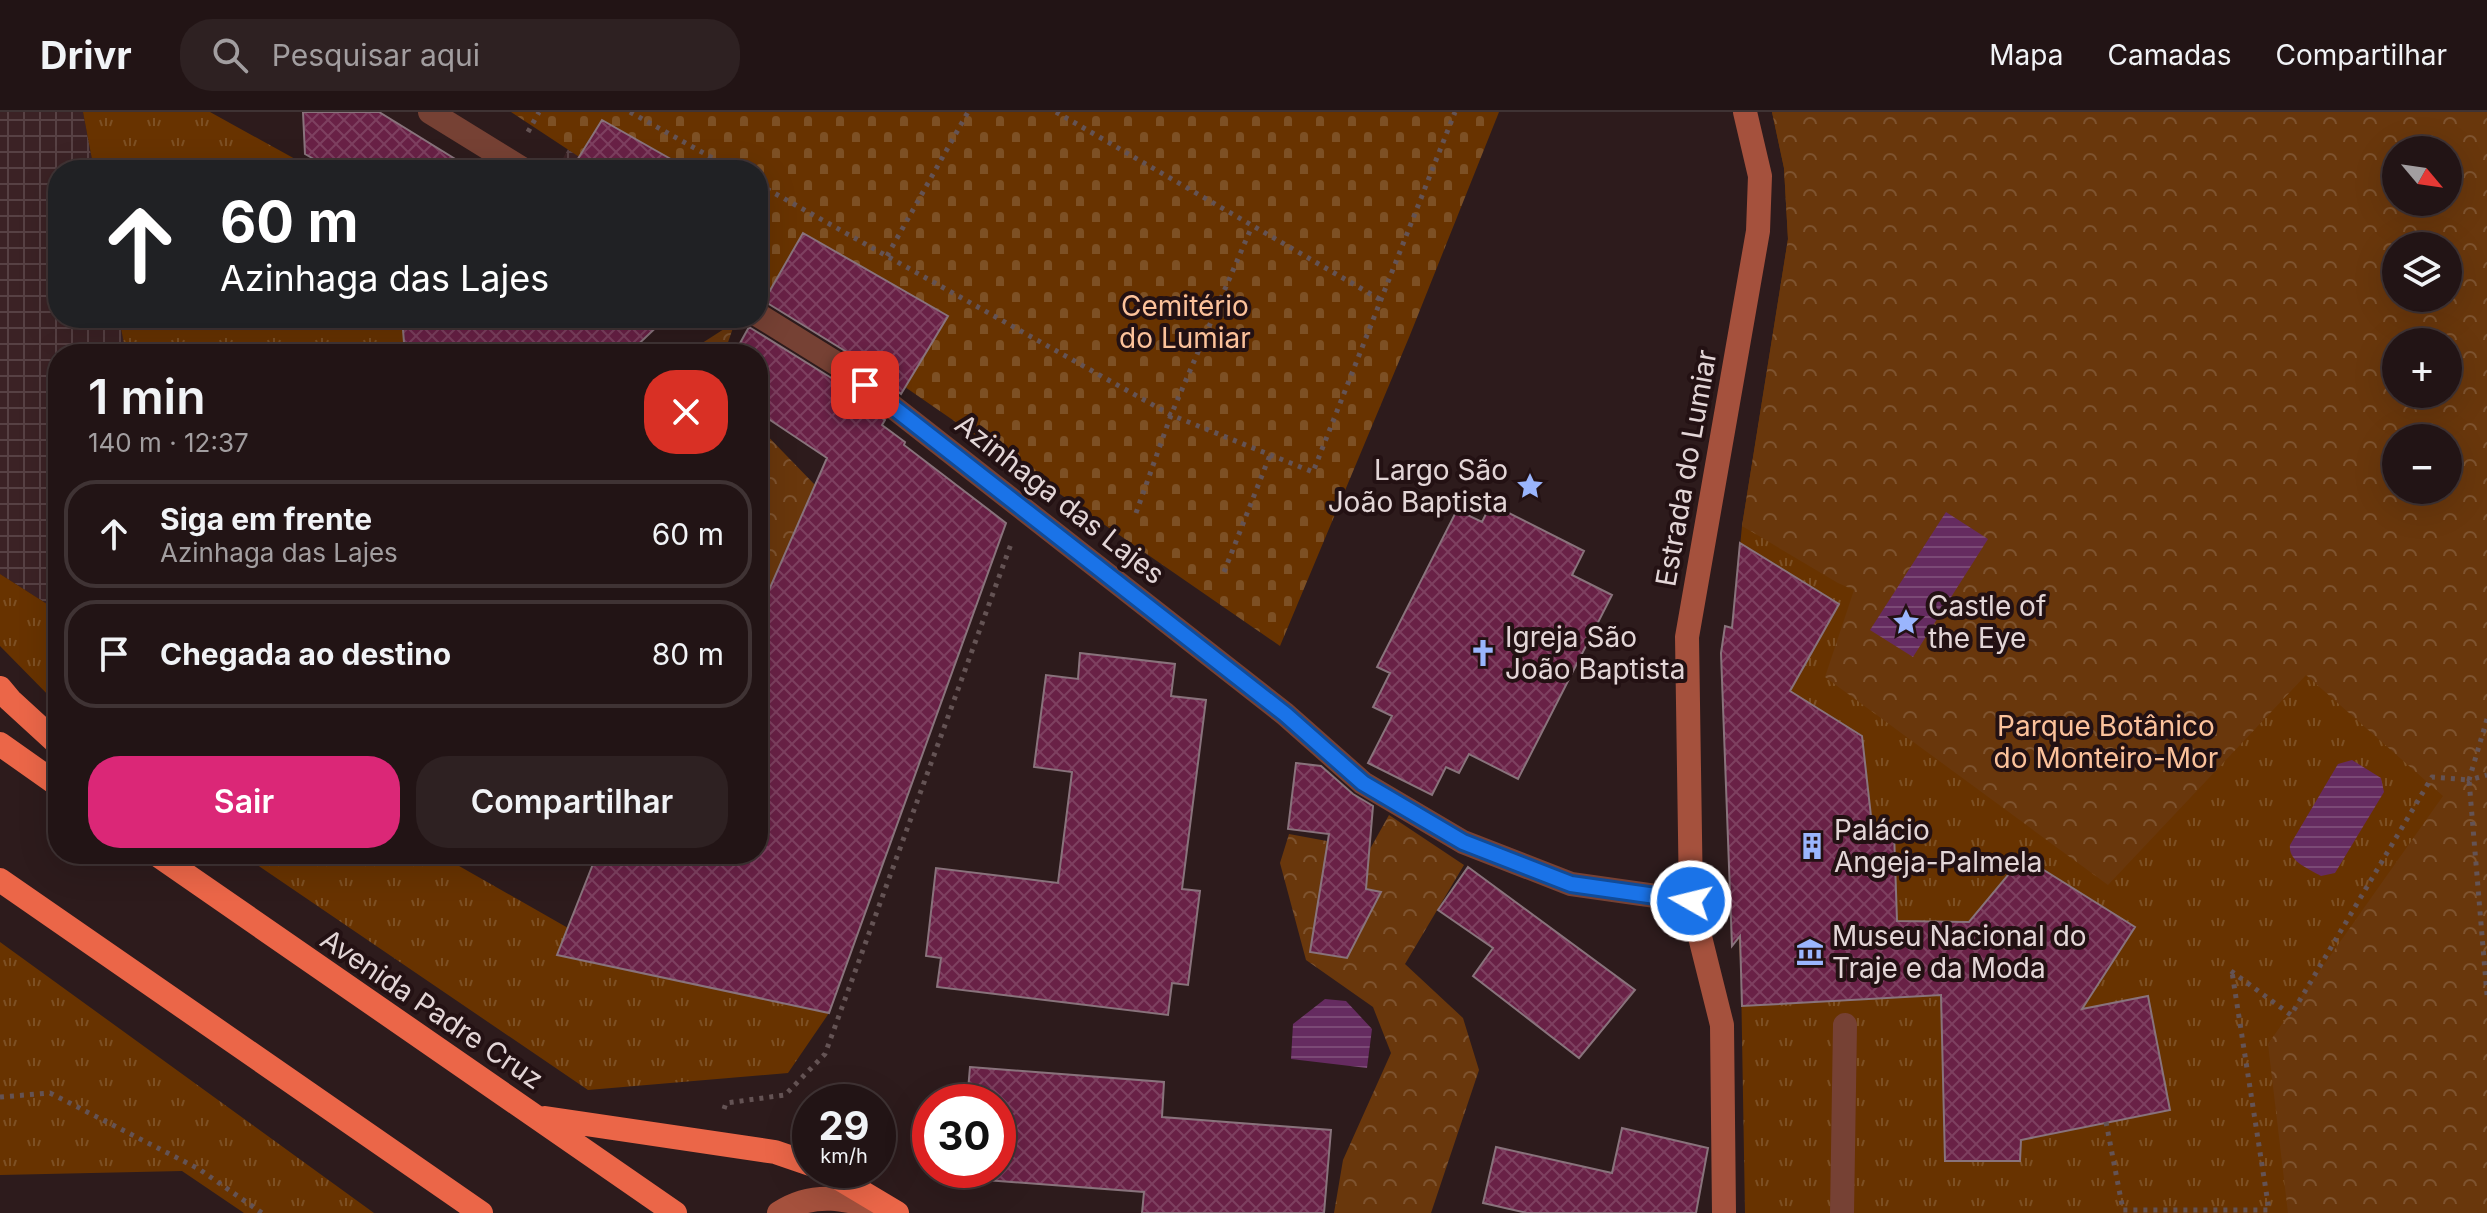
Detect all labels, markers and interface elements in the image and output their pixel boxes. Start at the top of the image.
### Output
search box [180,19,740,91]
text: Drivr [40,32,132,78]
icon: search [208,33,252,77]
text: Pesquisar aqui [272,37,480,73]
text: Mapa [1989,38,2063,72]
text: Camadas [2107,38,2232,72]
text: Compartilhar [2276,38,2447,72]
north arrow [2382,136,2462,216]
map controls [2382,136,2462,504]
text: 60 m [220,188,359,256]
icon: ahead [88,192,192,296]
button: layers [2382,232,2462,312]
text: Azinhaga das Lajes [220,256,549,300]
park label: Cemitério do Lumiar [1119,289,1251,355]
button: + [2382,328,2462,408]
street label: Estrada do Lumiar [1648,347,1724,589]
pin [831,351,899,419]
icon: arrive [843,363,887,407]
text: 1 min [88,367,206,426]
button: close [644,370,728,454]
street label: Azinhaga das Lajes [949,407,1171,591]
button: − [2382,424,2462,504]
text: 140 m · 12:37 [88,427,249,458]
place label: Largo São João Baptista [1328,453,1508,519]
place icon: Largo São João Baptista [1515,471,1545,501]
text: Siga em frente [160,501,372,537]
icon: ahead [92,512,136,556]
text: 60 m [652,516,724,552]
text: Azinhaga das Lajes [160,537,398,568]
place label: Castle of the Eye [1928,589,2046,655]
place icon: Castle of the Eye [1891,607,1921,637]
place label: Igreja São João Baptista [1505,620,1685,686]
icon: arrive [92,632,136,676]
text: Chegada ao destino [160,636,451,672]
text: 80 m [652,636,724,672]
church icon: Igreja São João Baptista [1468,638,1498,668]
park label: Parque Botânico do Monteiro-Mor [1994,709,2218,775]
button: Sair [88,756,400,848]
button: Compartilhar [416,756,728,848]
place label: Palácio Angeja-Palmela [1834,813,2042,879]
building icon: Palácio Angeja-Palmela [1797,831,1827,861]
position arrow [1649,859,1733,943]
place label: Museu Nacional do Traje e da Moda [1832,919,2087,985]
street label: Avenida Padre Cruz [314,922,550,1096]
museum icon: Museu Nacional do Traje e da Moda [1795,937,1825,967]
speed limit sign: 30 [912,1084,1016,1188]
text: 29 [818,1101,870,1150]
text: km/h [820,1144,868,1168]

